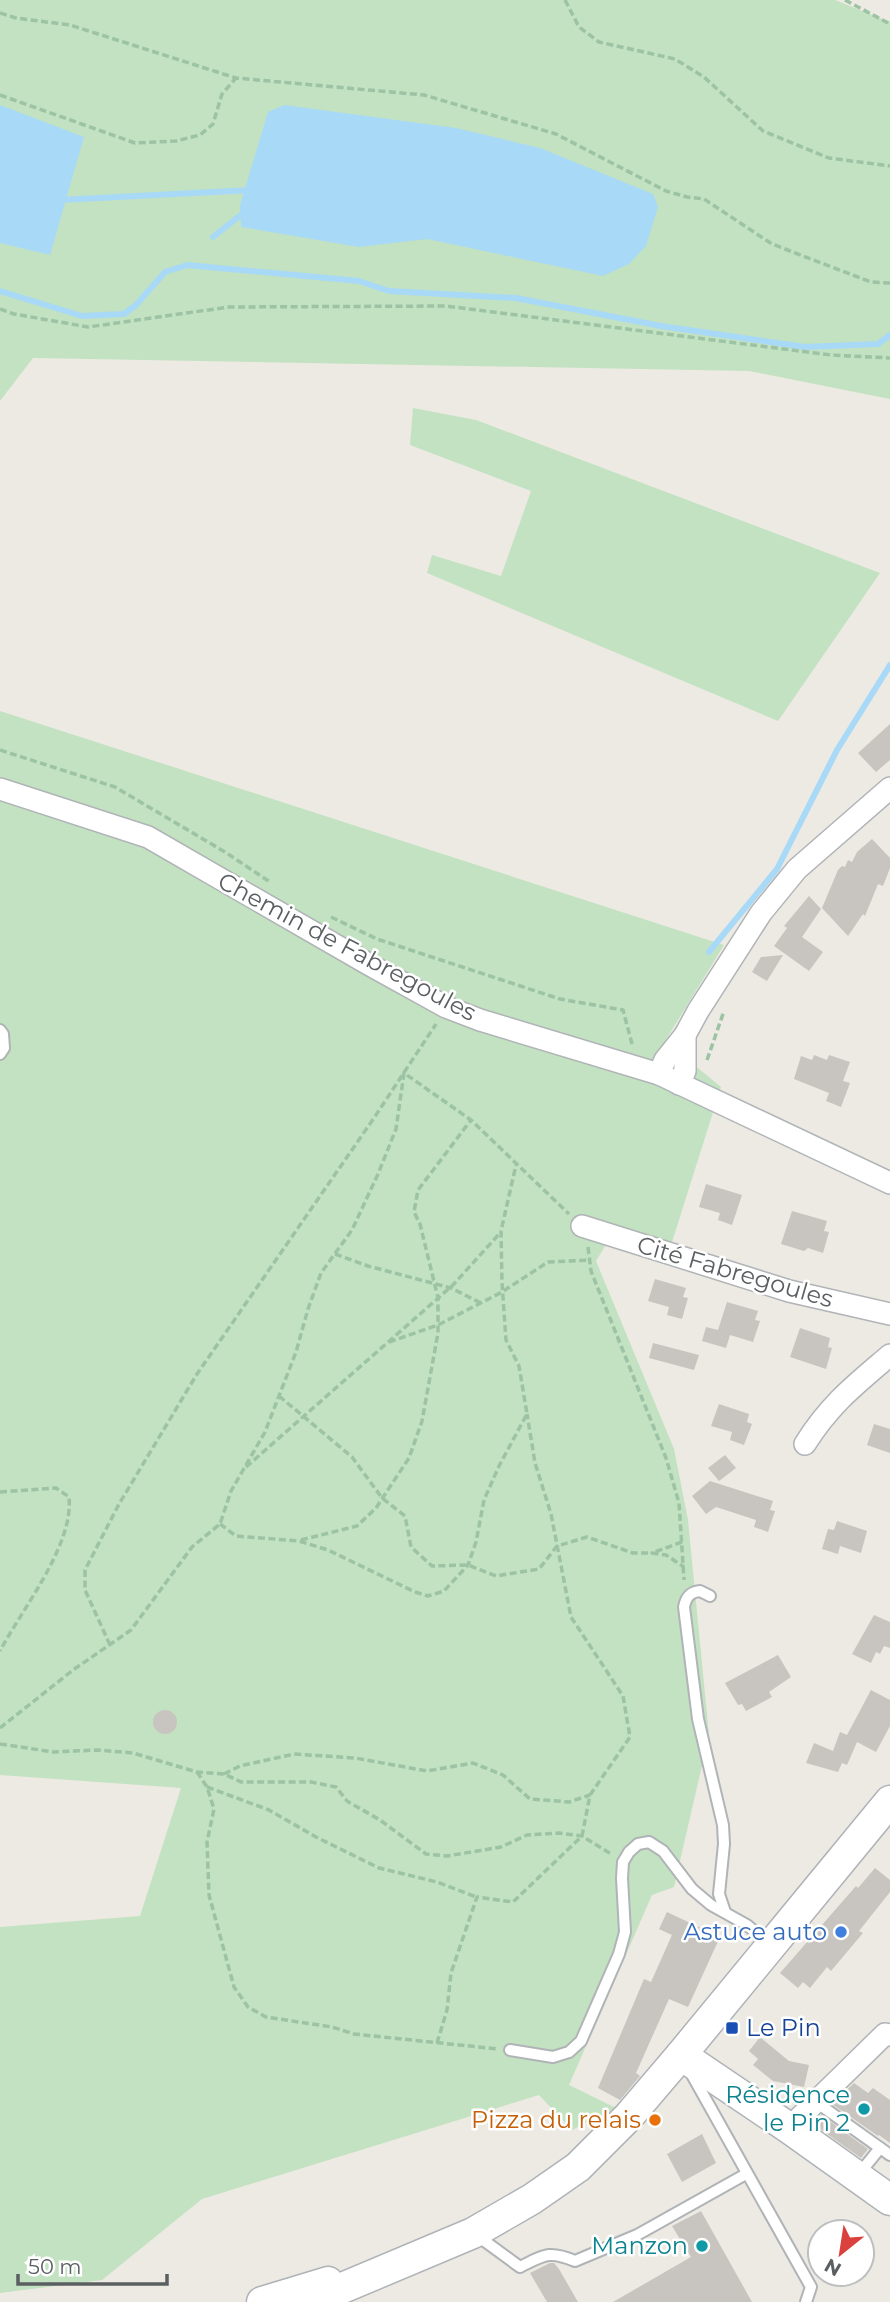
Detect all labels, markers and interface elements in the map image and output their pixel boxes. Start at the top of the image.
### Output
street label: Chemin de Fabregoules [213,866,481,1027]
street label: Cité Fabregoules [634,1230,836,1313]
place label: Astuce auto [684,1917,827,1946]
marker: Astuce auto [833,1924,849,1940]
place label: Le Pin [746,2013,821,2042]
marker: Le Pin [724,2020,740,2036]
place label: Résidence le Pin 2 [725,2080,850,2137]
marker: Résidence le Pin 2 [856,2101,872,2117]
place label: Pizza du relais [471,2105,641,2134]
marker: Pizza du relais [647,2112,663,2128]
north arrow [806,2218,876,2288]
place label: Manzon [591,2231,688,2260]
marker: Manzon [694,2238,710,2254]
scale bar [18,2242,166,2286]
text: N [820,2253,845,2281]
text: 50 m [28,2254,82,2279]

